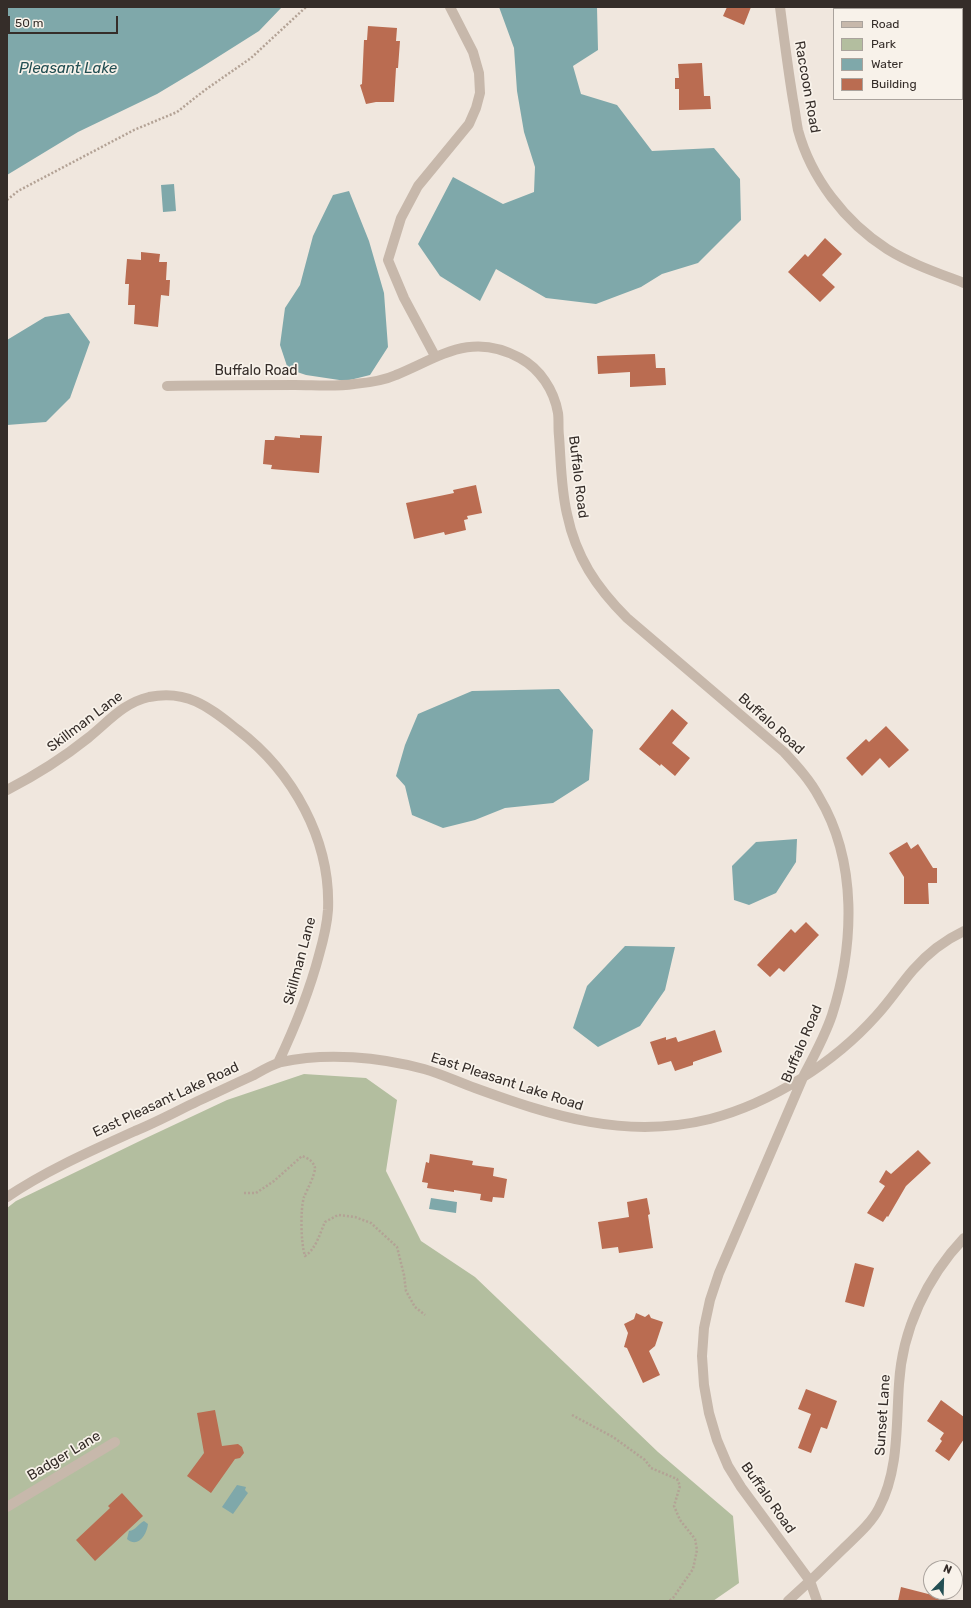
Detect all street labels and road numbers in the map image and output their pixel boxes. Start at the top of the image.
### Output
street label: Raccoon Road [791,39,823,135]
street label: Buffalo Road [214,363,298,379]
street label: Buffalo Road [565,435,591,519]
street label: Skillman Lane [44,688,126,756]
street label: Buffalo Road [734,690,808,758]
street label: Skillman Lane [280,915,320,1007]
street label: Buffalo Road [778,1002,826,1086]
street label: East Pleasant Lake Road [429,1049,585,1115]
street label: East Pleasant Lake Road [90,1059,242,1141]
street label: Sunset Lane [872,1374,894,1456]
street label: Badger Lane [24,1428,104,1484]
street label: Buffalo Road [737,1459,799,1537]

